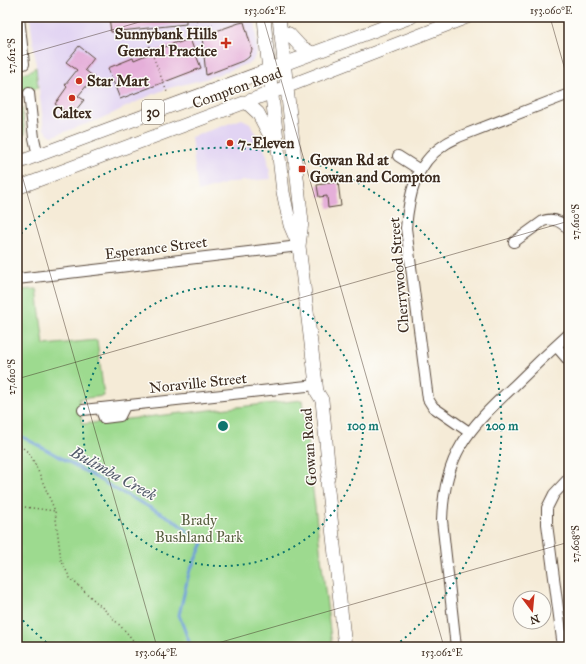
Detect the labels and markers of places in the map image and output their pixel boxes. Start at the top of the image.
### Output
place label: Sunnybank Hills General Practice [115,25,218,60]
marker: Sunnybank Hills General Practice [220,37,232,49]
place label: Star Mart [87,72,150,90]
marker: Star Mart [74,76,84,86]
marker: Caltex [67,93,77,103]
place label: Caltex [53,104,92,122]
place label: 7-Eleven [238,134,295,152]
marker: 7-Eleven [225,138,235,148]
place label: Gowan Rd at Gowan and Compton [310,151,441,187]
marker: Gowan Rd at Gowan and Compton [297,164,307,174]
centre of rings [216,419,230,433]

